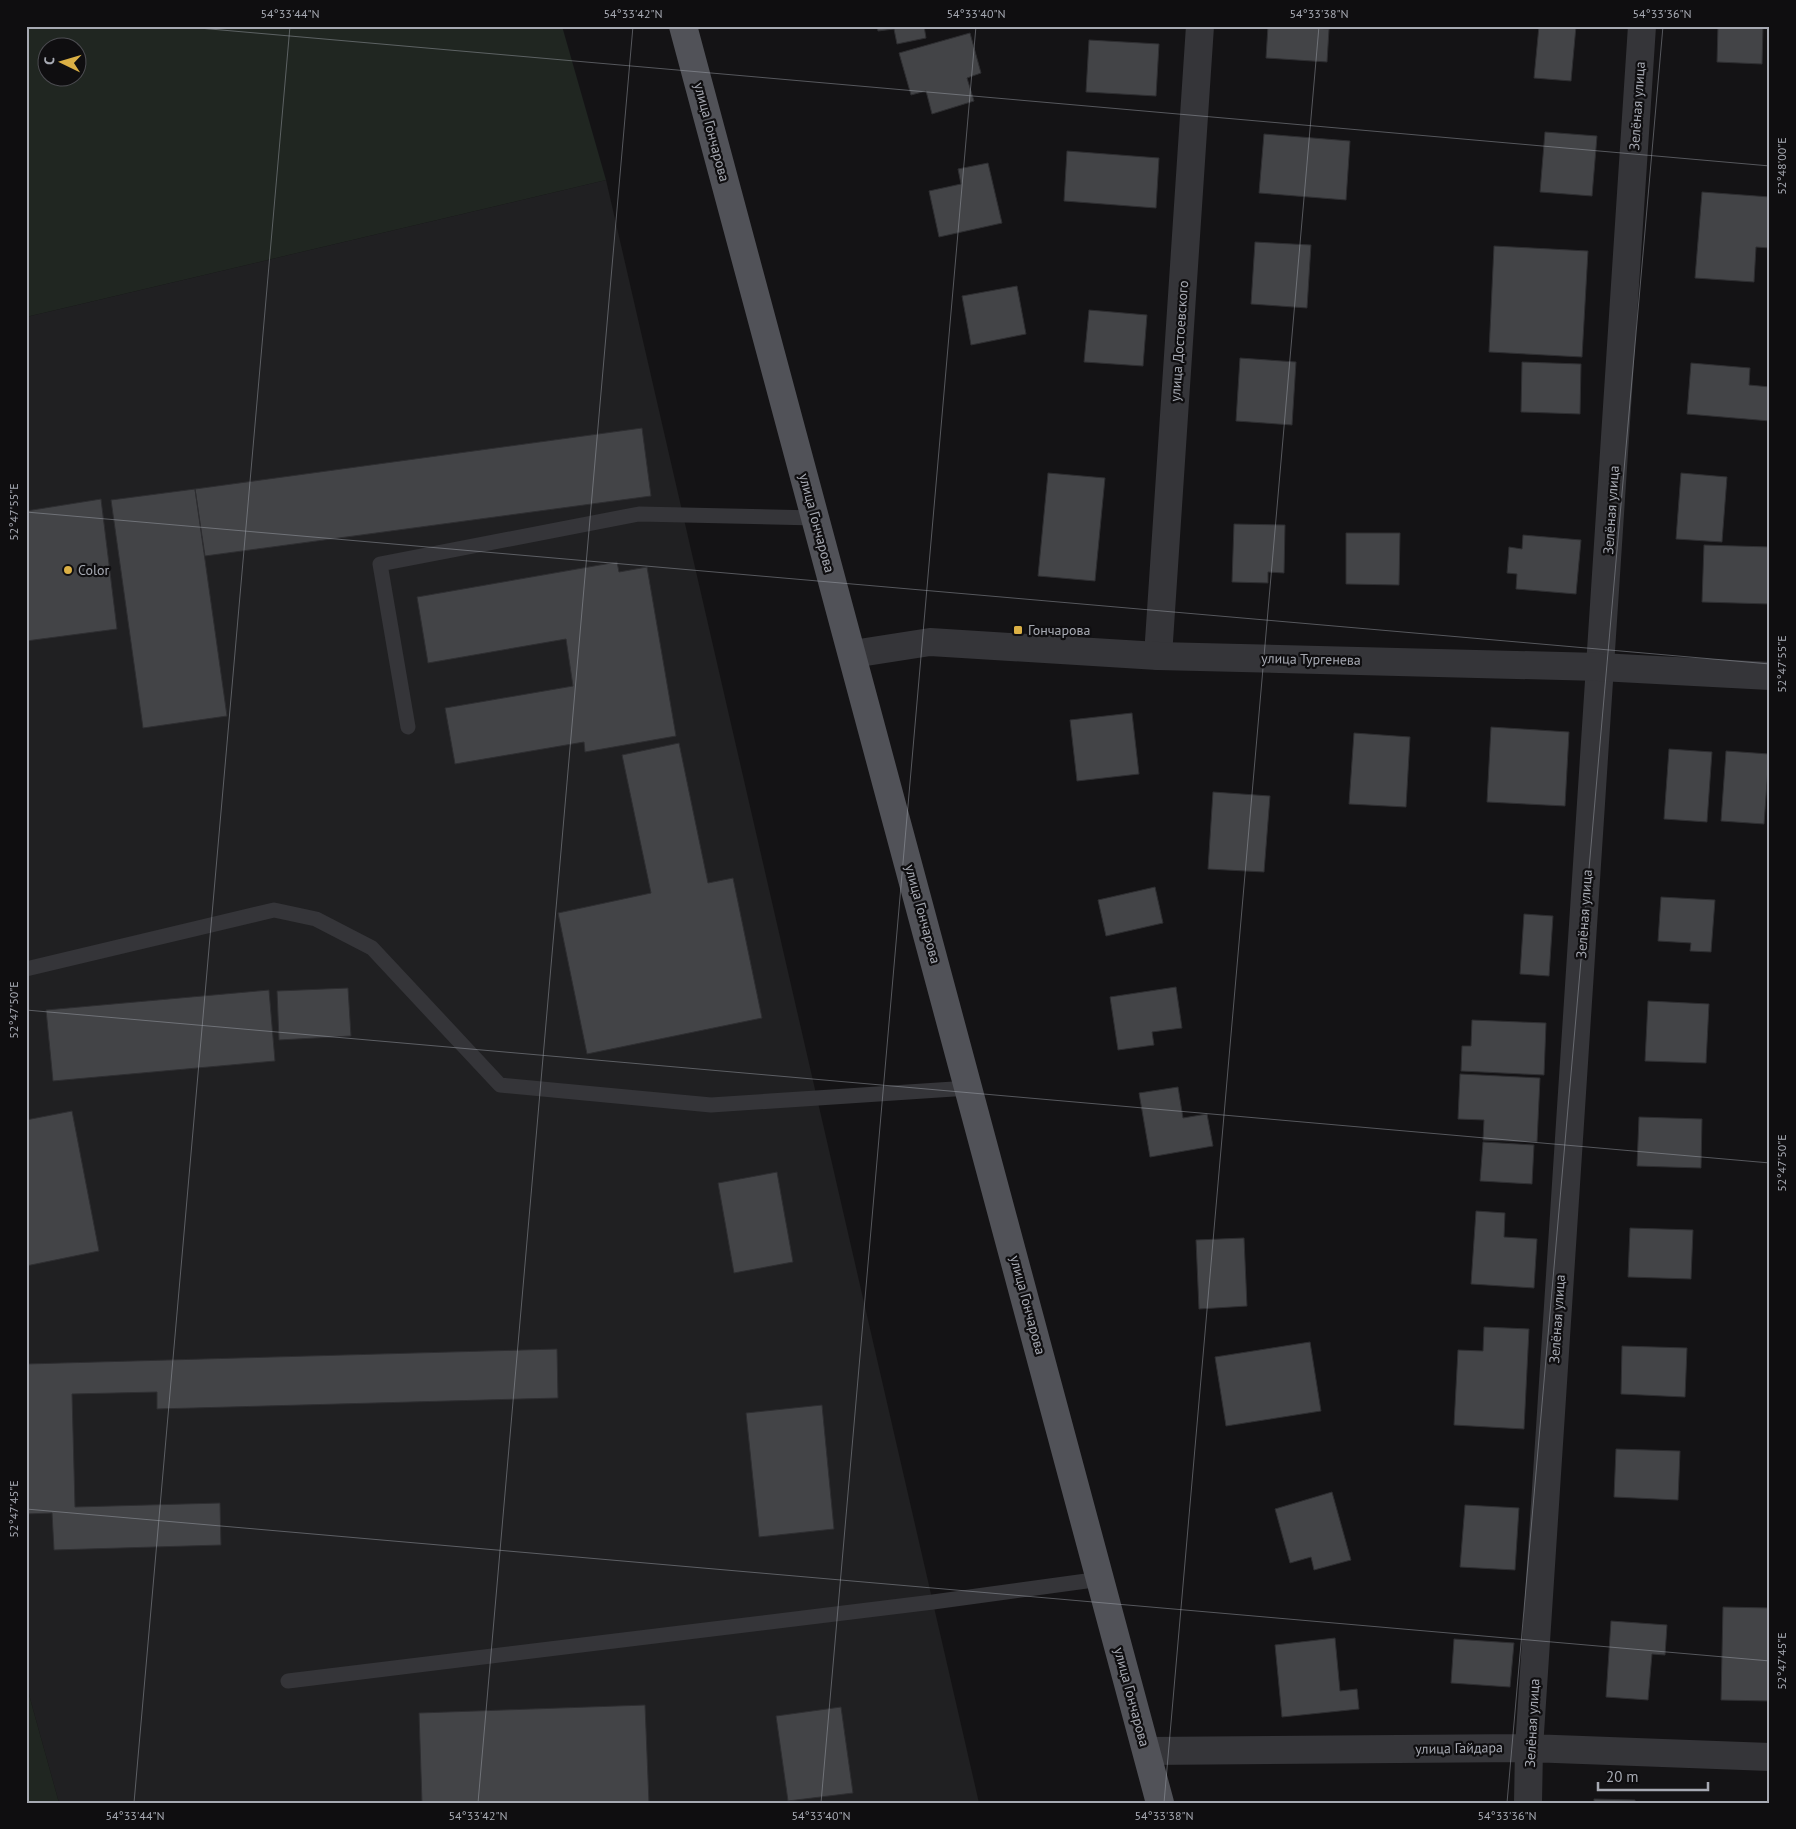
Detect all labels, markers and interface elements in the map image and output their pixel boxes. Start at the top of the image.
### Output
text: 54°33'44"N [260,6,320,21]
text: 54°33'42"N [603,6,663,21]
text: 54°33'40"N [946,6,1006,21]
text: 54°33'38"N [1289,6,1349,21]
text: 54°33'36"N [1632,6,1692,21]
north arrow [38,38,88,88]
text: С [40,56,58,66]
street label: Зелёная улица [1625,61,1649,151]
street label: улица Гончарова [690,80,734,184]
text: 52°48'00"E [1774,137,1789,195]
street label: улица Достоевского [1166,280,1192,402]
street label: Зелёная улица [1599,465,1623,555]
street label: улица Гончарова [795,471,839,575]
text: 52°47'55"E [6,483,21,541]
place label: Color [78,561,110,579]
marker: Color [62,564,74,576]
place label: Гончарова [1028,621,1091,639]
marker: Гончарова [1012,624,1024,636]
text: 52°47'55"E [1774,635,1789,693]
street label: улица Тургенева [1261,649,1361,669]
street label: улица Гончарова [901,862,945,966]
street label: Зелёная улица [1572,869,1596,959]
text: 52°47'50"E [6,981,21,1039]
text: 52°47'50"E [1774,1134,1789,1192]
street label: улица Гончарова [1006,1253,1050,1357]
street label: Зелёная улица [1545,1274,1569,1364]
text: 52°47'45"E [6,1480,21,1538]
text: 52°47'45"E [1774,1632,1789,1690]
street label: улица Гончарова [1110,1645,1154,1749]
street label: Зелёная улица [1521,1678,1543,1768]
street label: улица Гайдара [1415,1738,1503,1758]
scale bar [1598,1759,1708,1791]
text: 20 m [1606,1767,1639,1786]
text: 54°33'44"N [105,1808,165,1823]
text: 54°33'42"N [448,1808,508,1823]
text: 54°33'40"N [791,1808,851,1823]
text: 54°33'38"N [1134,1808,1194,1823]
text: 54°33'36"N [1477,1808,1537,1823]

